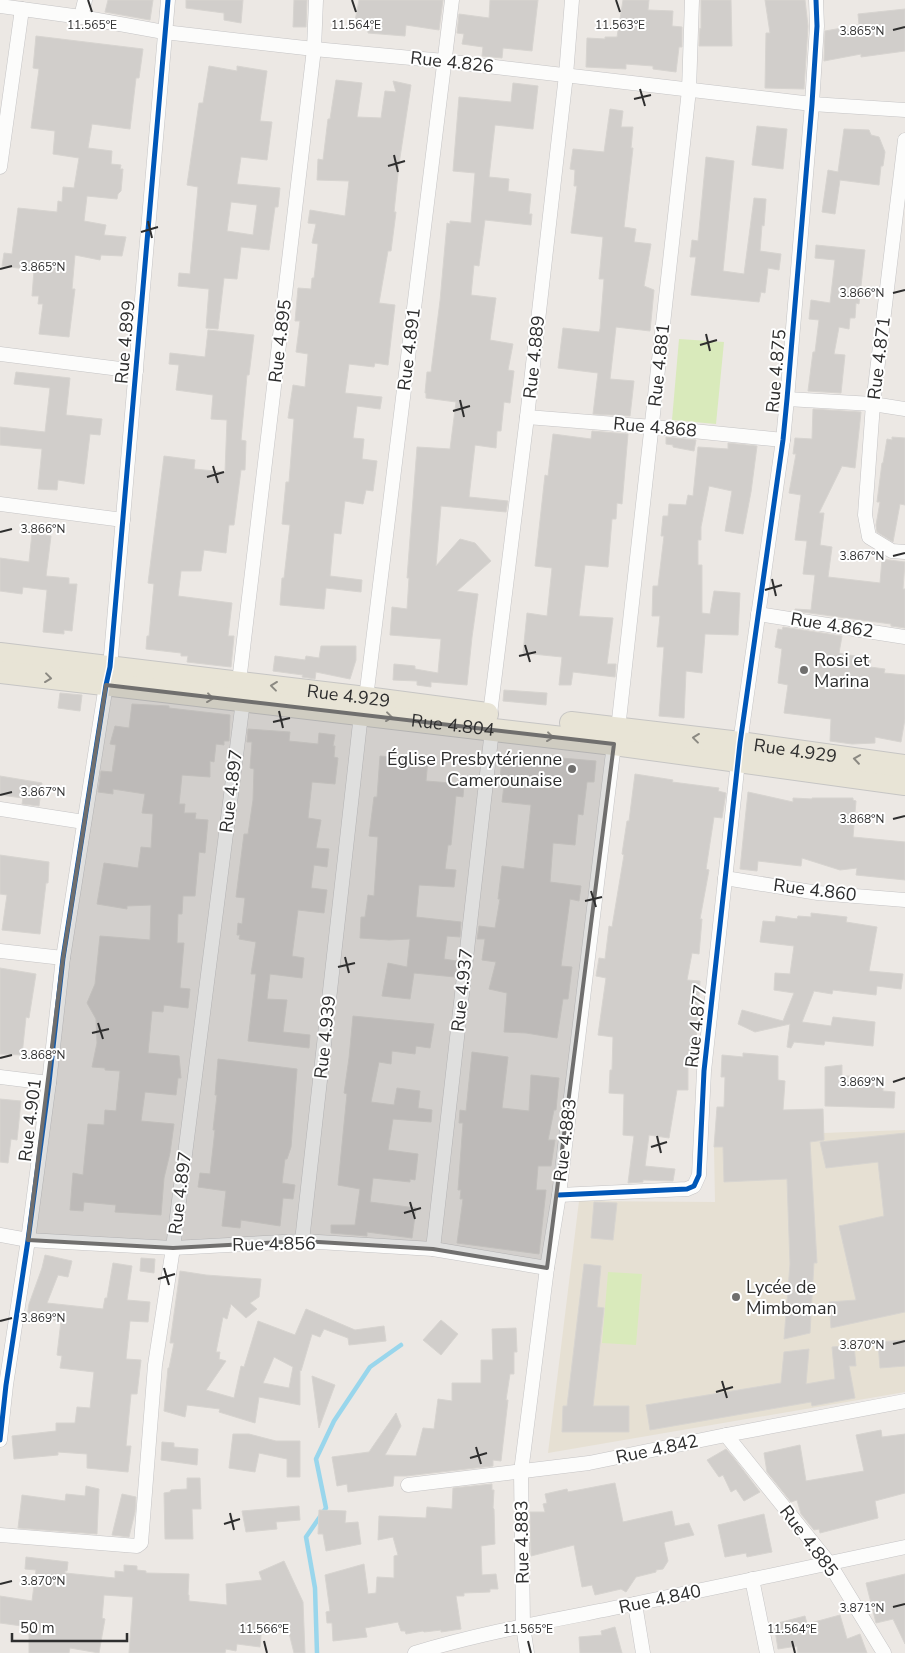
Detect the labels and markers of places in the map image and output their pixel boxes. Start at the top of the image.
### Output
place label: Rosi et Marina [814,648,870,693]
marker: Rosi et Marina [798,664,810,676]
place label: Église Presbytérienne Camerounaise [387,747,562,792]
marker: Église Presbytérienne Camerounaise [566,763,578,775]
place label: Lycée de Mimboman [746,1275,837,1320]
marker: Lycée de Mimboman [730,1291,742,1303]

